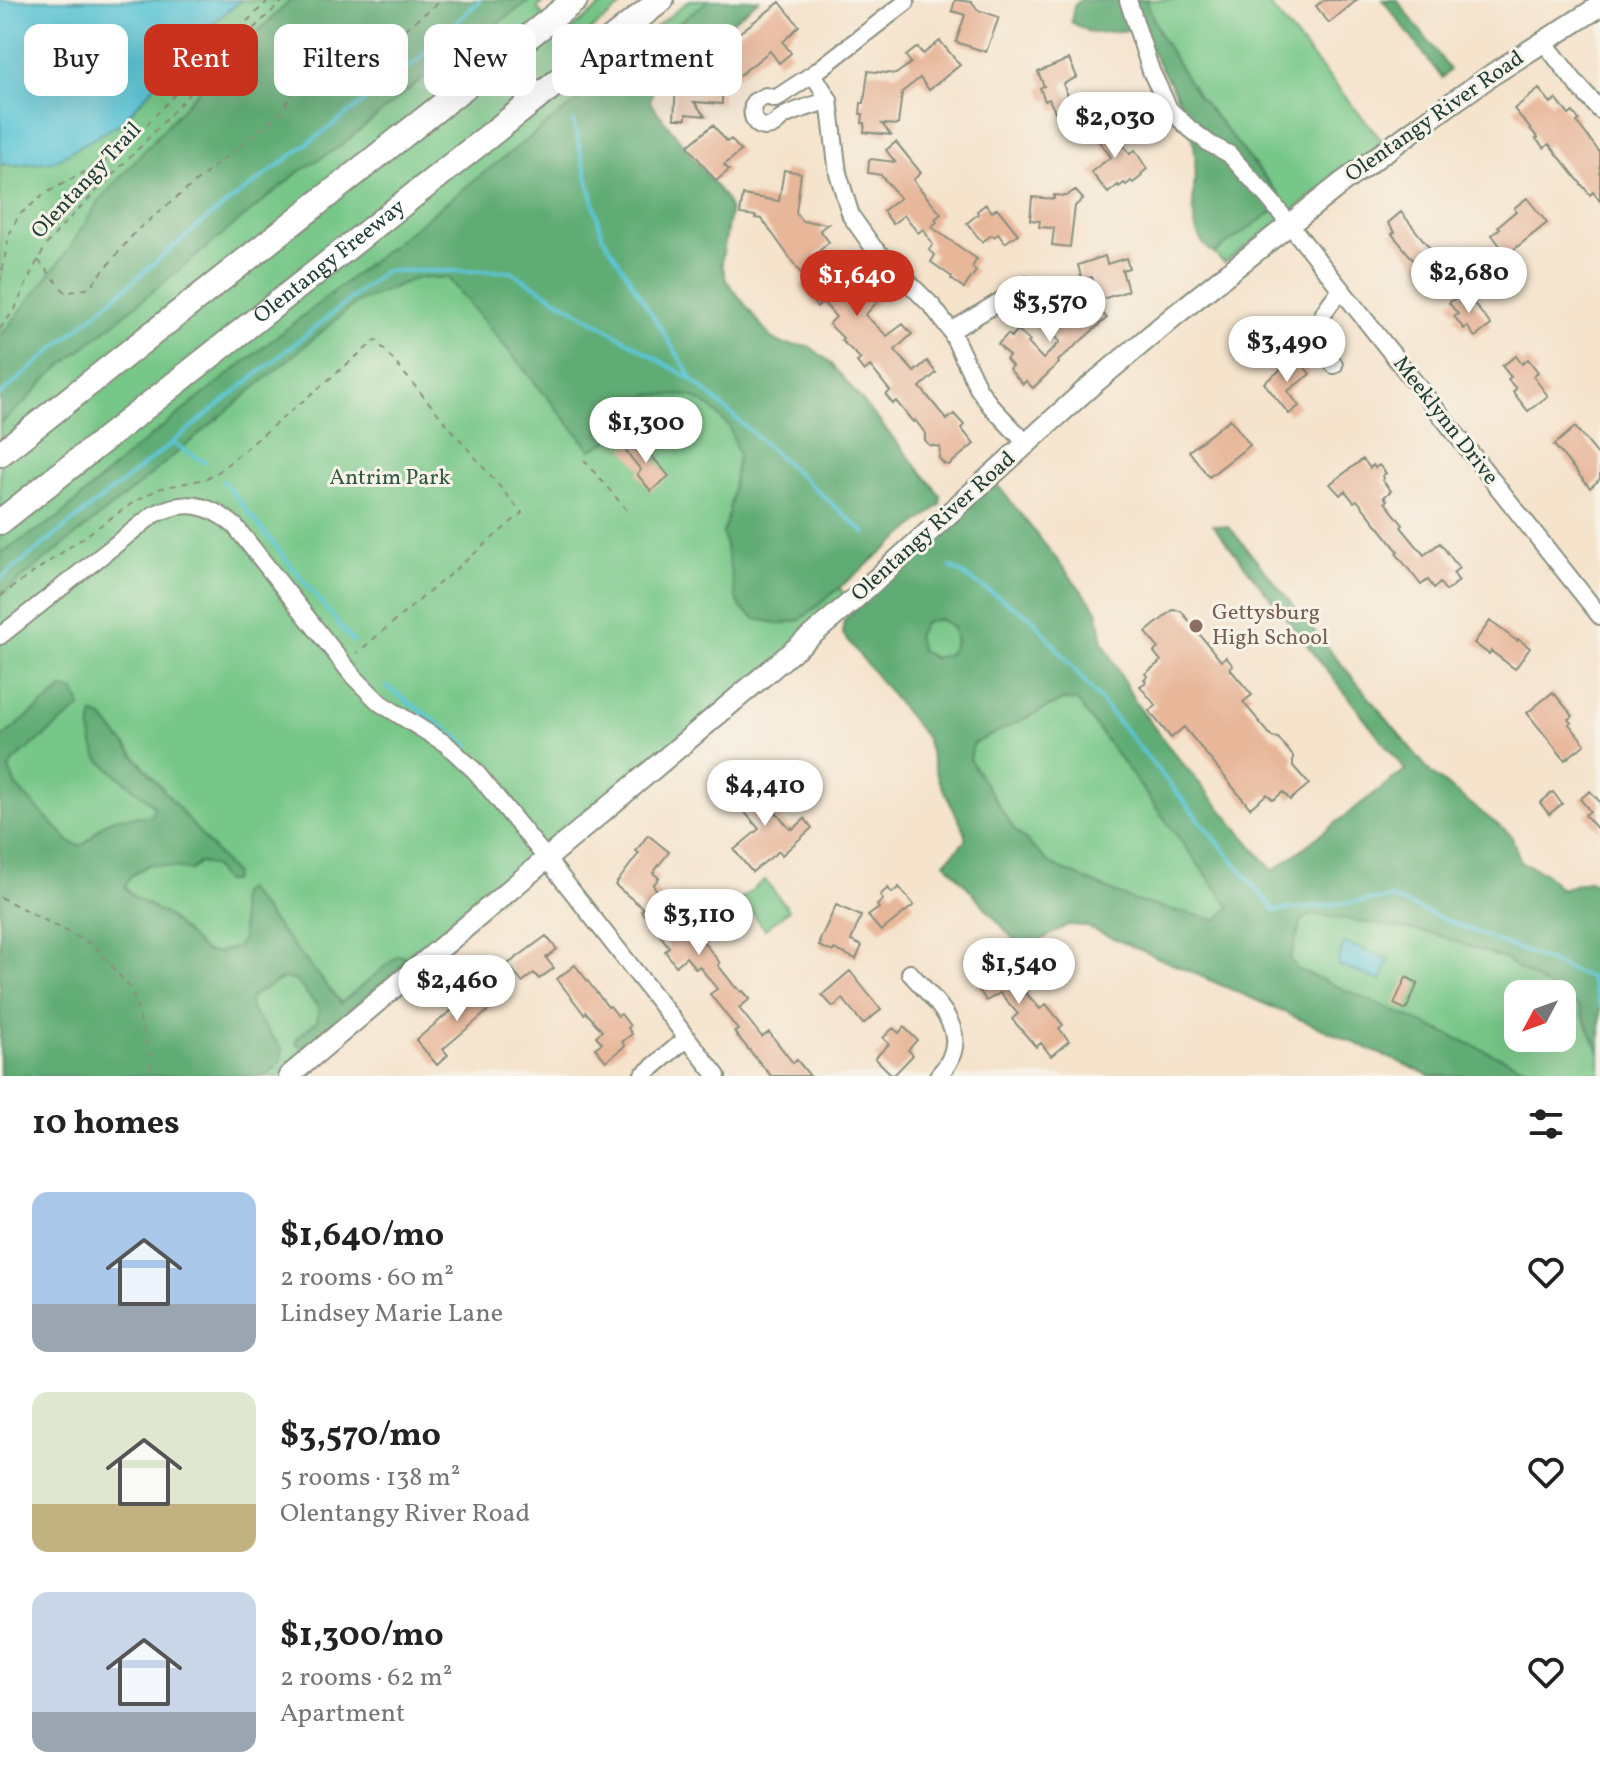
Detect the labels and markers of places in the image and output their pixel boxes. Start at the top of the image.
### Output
pin: $2,030 [1050,92,1180,160]
pin: $2,680 [1404,247,1534,315]
pin: $1,640 [792,250,922,318]
pin: $3,570 [985,276,1115,344]
pin: $3,490 [1222,316,1352,384]
pin: $1,300 [581,397,711,465]
place label: Gettysburg High School [1212,598,1328,654]
marker: Gettysburg High School [1187,617,1205,635]
pin: $4,410 [700,760,830,828]
pin: $3,110 [634,889,764,957]
pin: $1,540 [954,938,1084,1006]
pin: $2,460 [392,955,522,1023]

